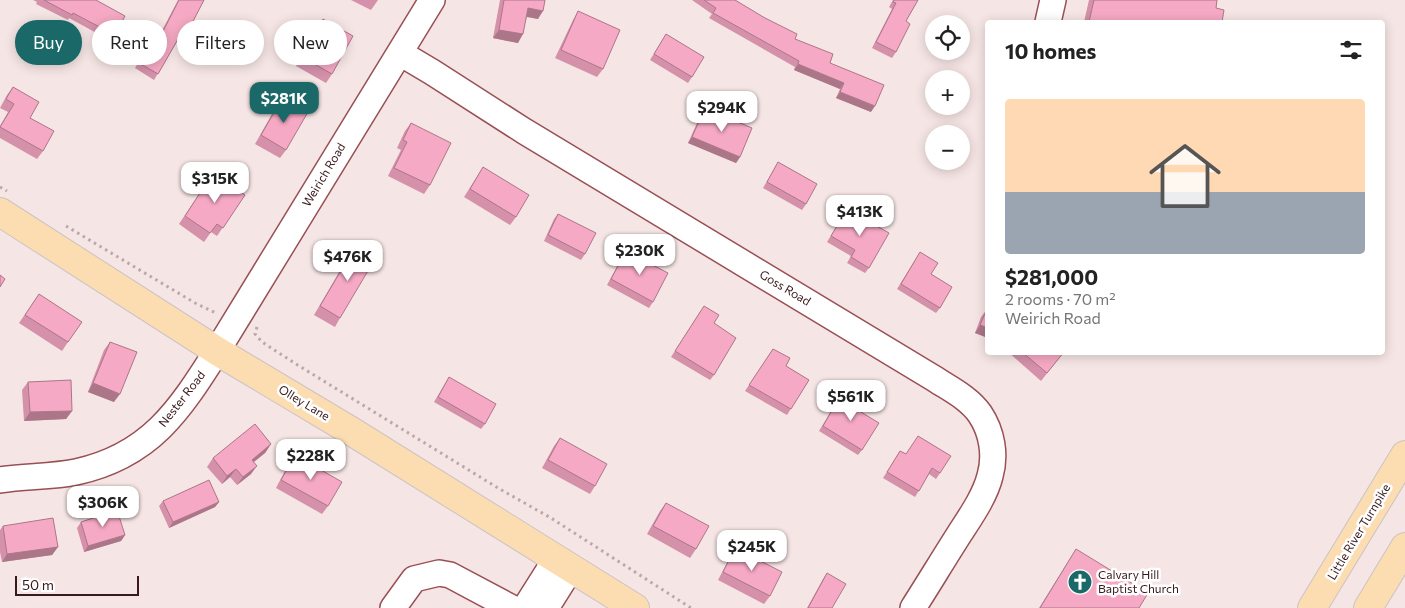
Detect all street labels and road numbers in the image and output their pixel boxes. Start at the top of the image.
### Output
street label: Weirich Road [299,140,348,209]
street label: Goss Road [757,266,814,308]
street label: Nester Road [155,368,207,429]
street label: Olley Lane [277,381,333,423]
street label: Little River Turnpike [1324,481,1392,582]

